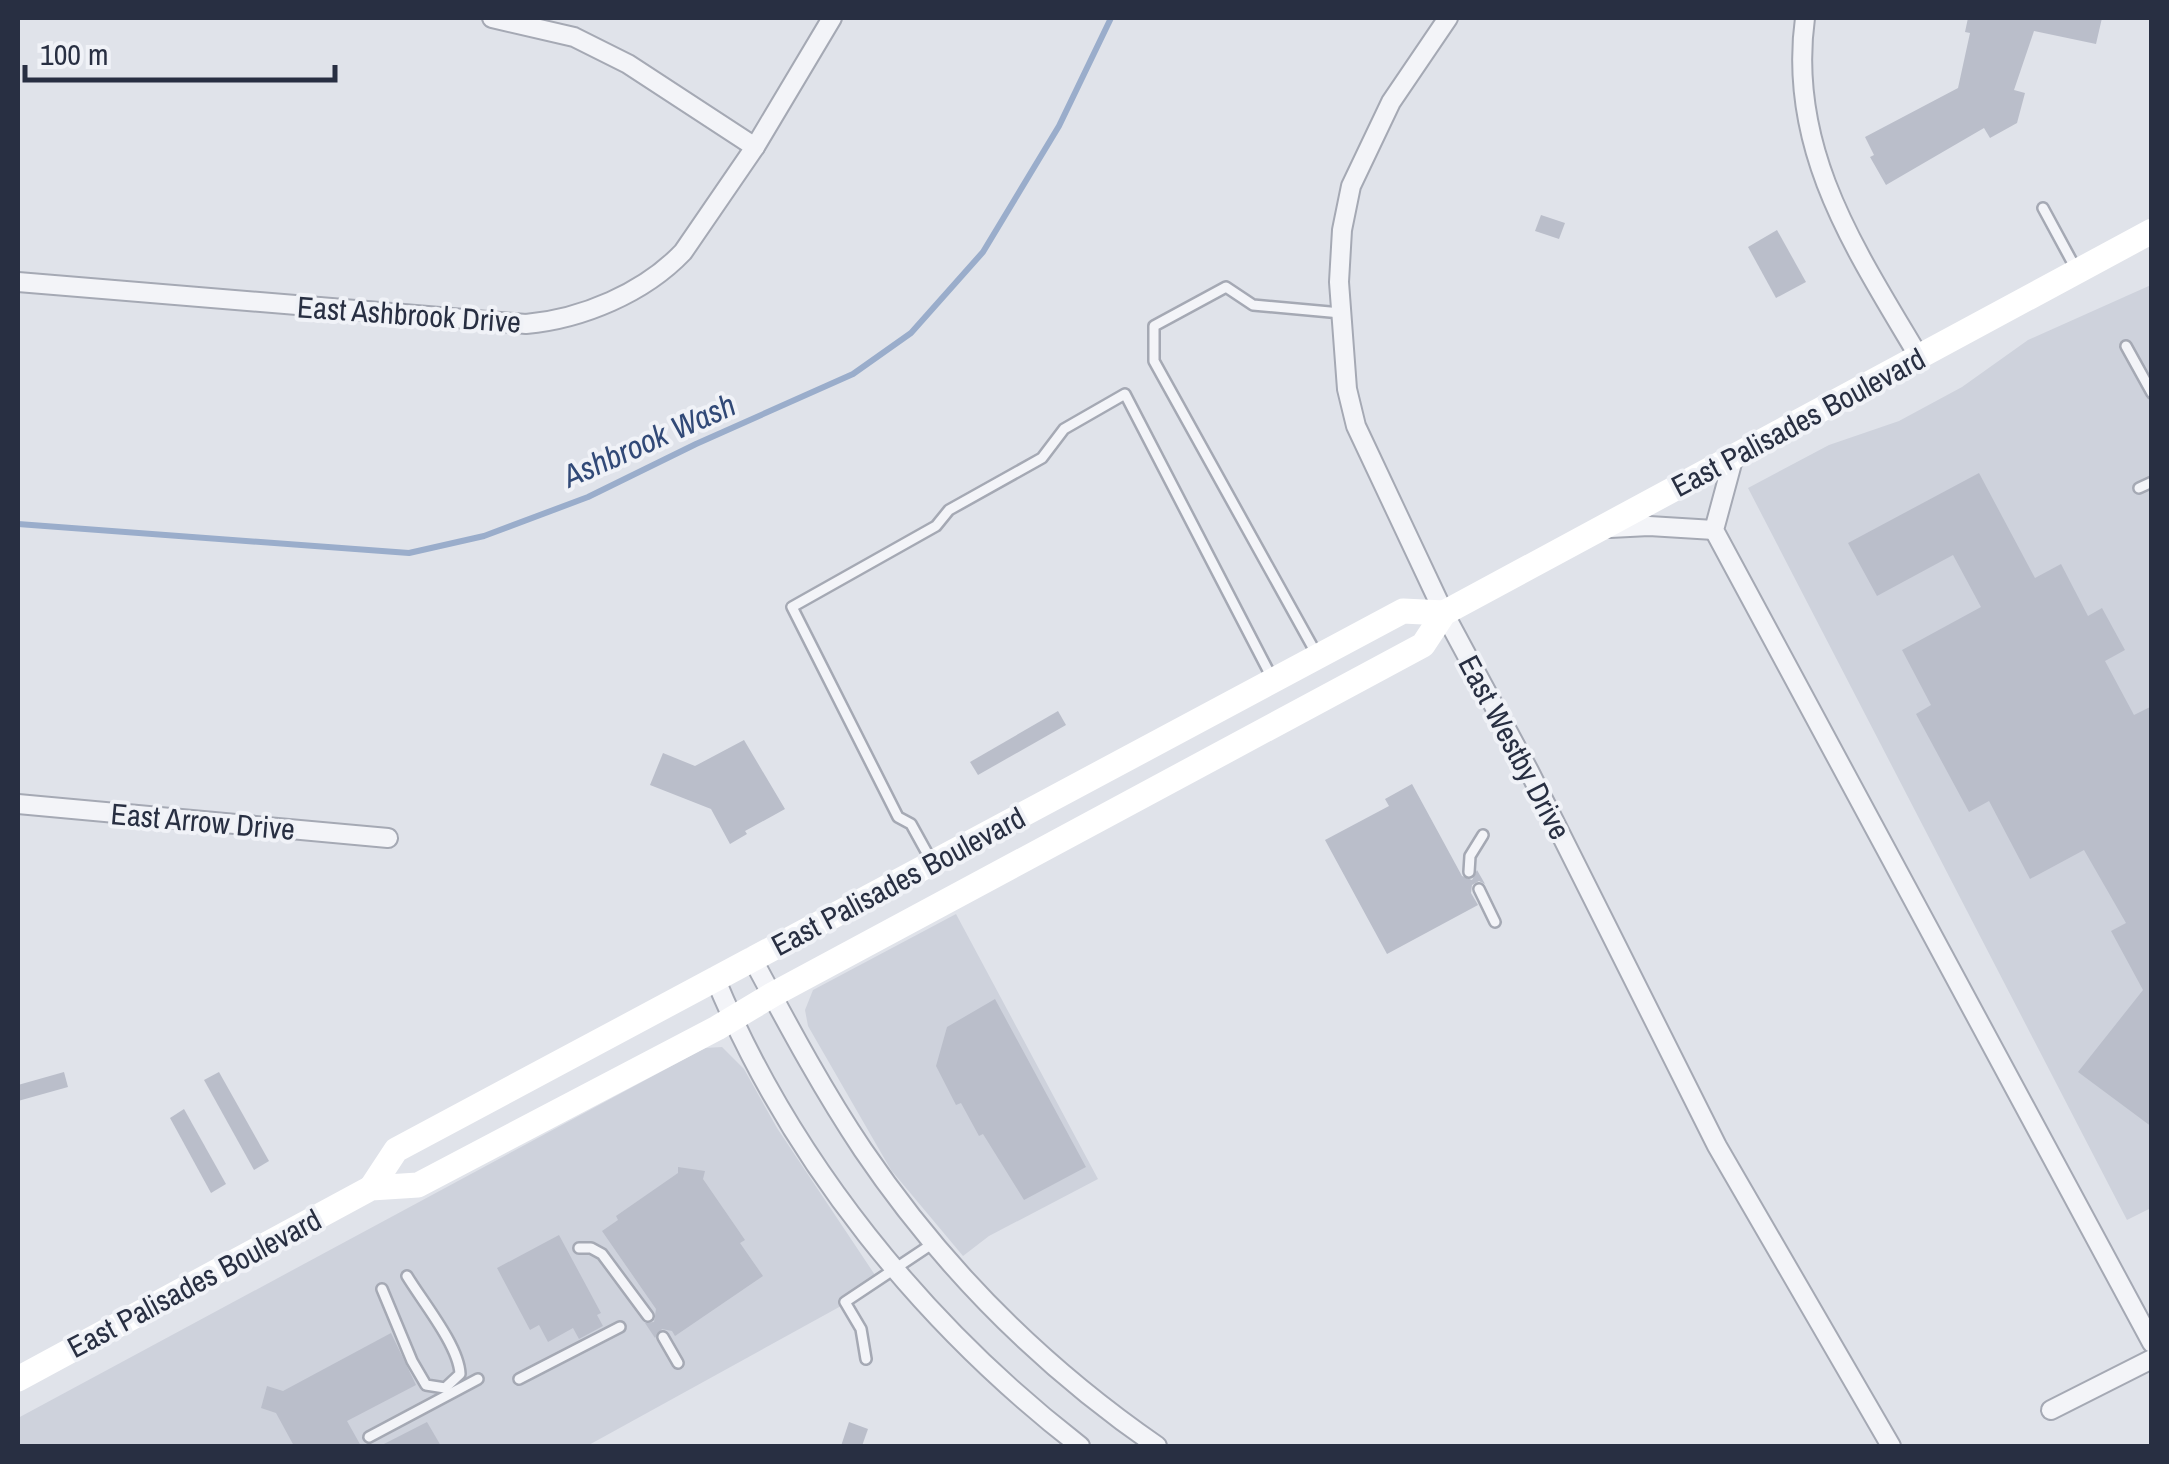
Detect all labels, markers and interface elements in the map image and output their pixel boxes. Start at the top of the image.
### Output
scale bar [25,20,335,82]
text: 100 m [40,34,108,74]
street label: East Ashbrook Drive [296,286,522,342]
street label: East Palisades Boulevard [1664,338,1932,506]
water label: Ashbrook Wash [554,383,742,498]
street label: East Westby Drive [1450,648,1580,846]
street label: East Arrow Drive [109,793,297,849]
street label: East Palisades Boulevard [764,797,1032,965]
street label: East Palisades Boulevard [60,1199,328,1367]

